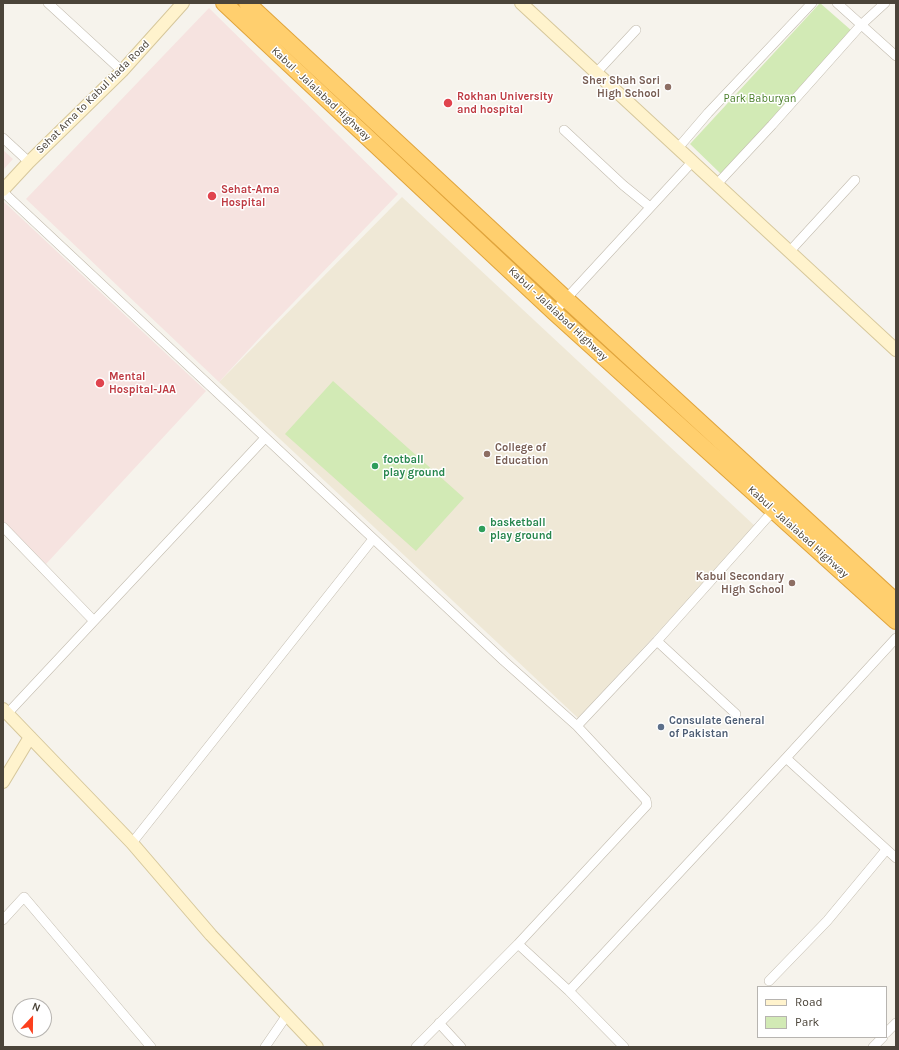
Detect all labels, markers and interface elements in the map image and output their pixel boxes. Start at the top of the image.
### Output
street label: Sehat Ama to Kabul Hada Road [33,37,153,157]
street label: Kabul - Jalalabad Highway [269,44,373,144]
place label: Sher Shah Sori High School [582,74,660,100]
marker: Sher Shah Sori High School [663,82,673,92]
place label: Rokhan University and hospital [457,90,553,116]
park label: Park Baburyan [724,92,796,106]
marker: Rokhan University and hospital [442,97,454,109]
place label: Sehat-Ama Hospital [221,183,279,209]
marker: Sehat-Ama Hospital [206,190,218,202]
street label: Kabul - Jalalabad Highway [506,264,610,364]
place label: Mental Hospital-JAA [109,370,176,396]
marker: Mental Hospital-JAA [94,377,106,389]
place label: College of Education [495,441,548,467]
marker: College of Education [482,449,492,459]
place label: football play ground [383,453,445,479]
marker: football play ground [370,461,380,471]
street label: Kabul - Jalalabad Highway [745,483,851,581]
place label: basketball play ground [490,516,552,542]
marker: basketball play ground [477,524,487,534]
place label: Kabul Secondary High School [696,570,784,596]
marker: Kabul Secondary High School [787,578,797,588]
place label: Consulate General of Pakistan [669,714,765,740]
marker: Consulate General of Pakistan [656,722,666,732]
legend [757,986,887,1038]
text: Road [795,995,823,1009]
north arrow [12,998,52,1038]
text: N [30,1000,42,1015]
text: Park [795,1015,819,1029]

